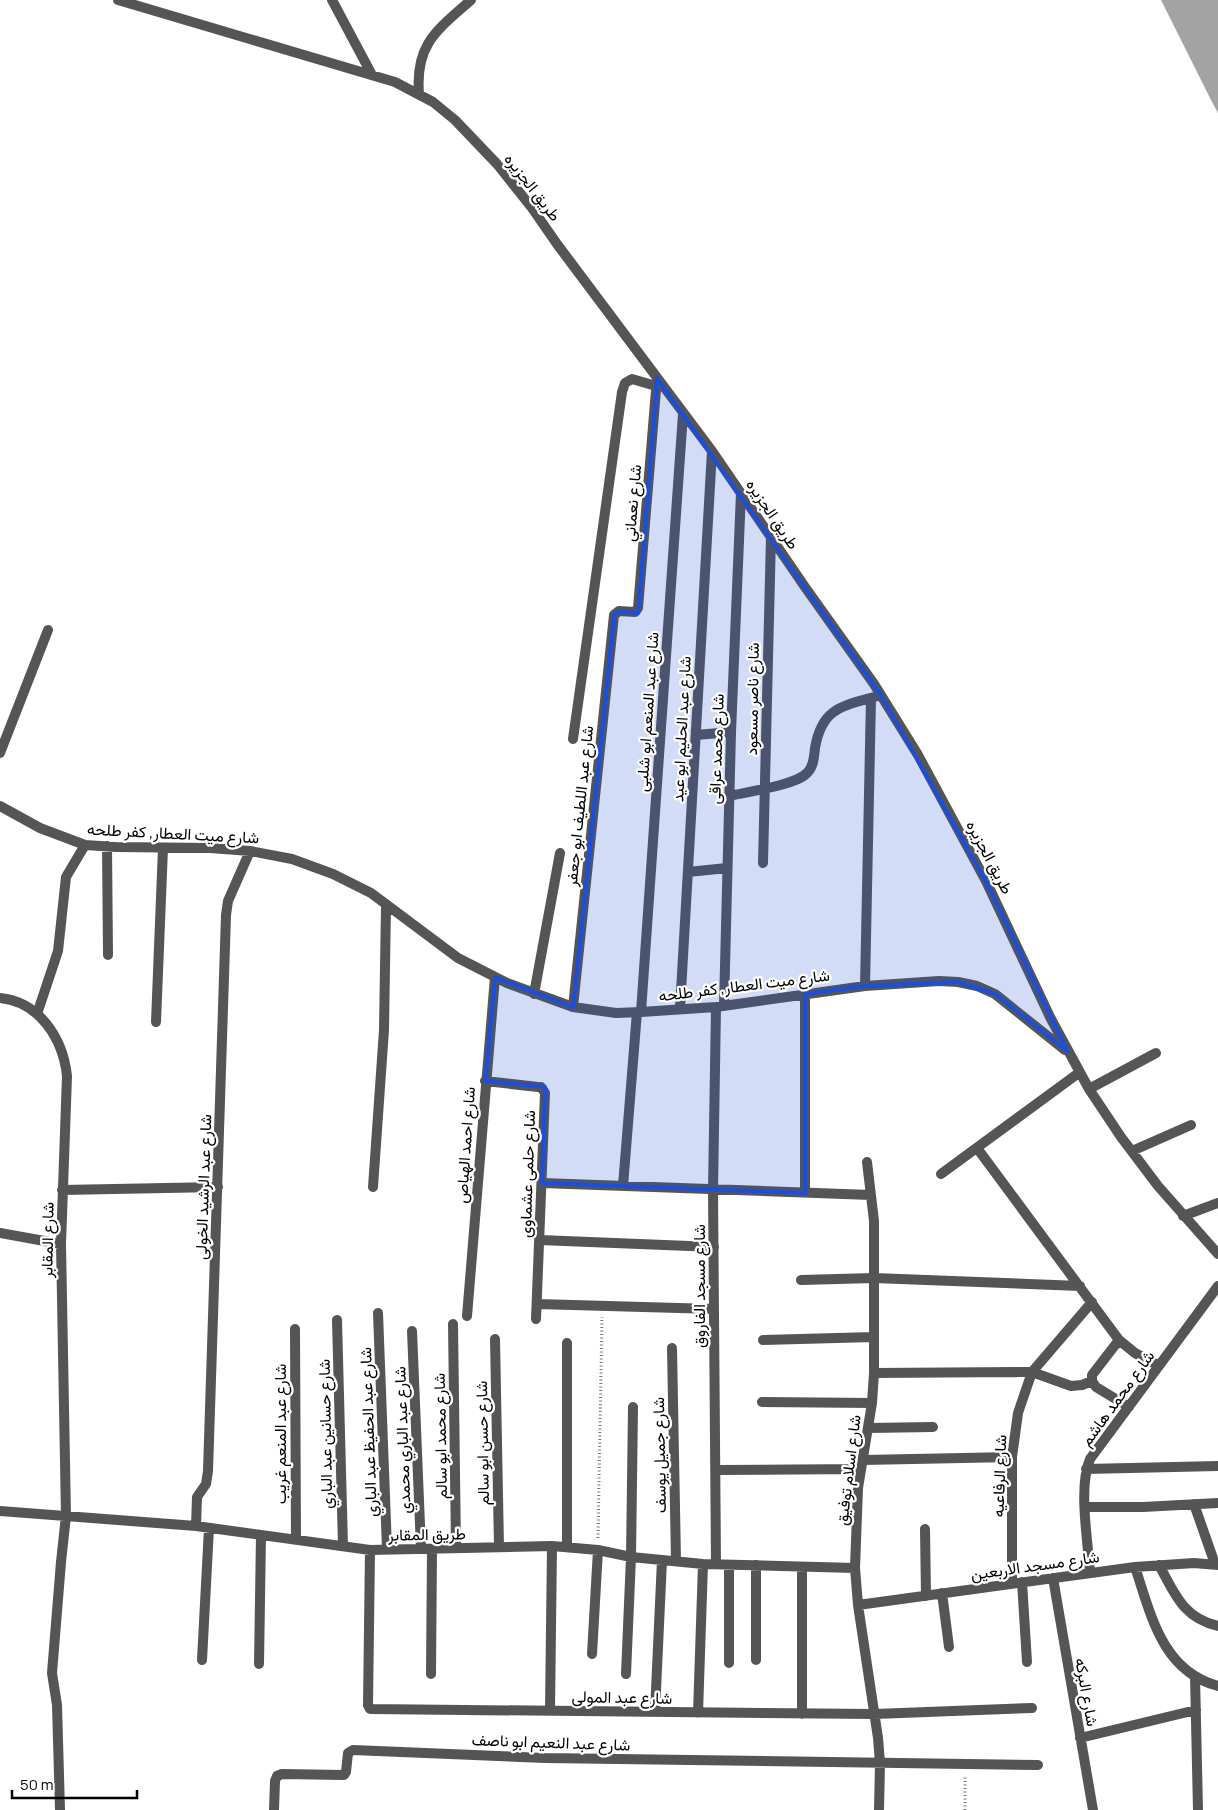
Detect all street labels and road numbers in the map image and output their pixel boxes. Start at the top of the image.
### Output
street label: طريق الجزيره [500,149,566,225]
street label: شارع نعماني [618,463,649,543]
street label: طريق الجزيره [741,474,805,554]
street label: شارع عبد المنعم ابو شلبى [630,631,665,793]
street label: شارع ناصر مسعود [740,642,765,756]
street label: شارع عبد الحليم ابو عيد [666,656,697,802]
street label: شارع محمد عراقى [703,693,730,805]
street label: شارع عبد اللطيف ابو جعفر [559,724,599,889]
street label: طريق الجزيره [961,816,1019,898]
street label: شارع ميت العطار, كفر طلحه [86,818,260,849]
street label: شارع ميت العطار, كفر طلحه [657,964,831,1007]
street label: شارع احمد الهياص [450,1086,481,1204]
street label: شارع حلمى عشماوى [514,1110,541,1238]
street label: شارع عبد الرشيد الخولى [189,1114,218,1260]
street label: شارع المقابر [35,1202,60,1279]
street label: شارع مسجد الفاروق [688,1224,711,1348]
street label: شارع محمد هاشم [1075,1346,1160,1451]
street label: شارع عبد الحفيظ عبد الباري [354,1347,385,1517]
street label: شارع حسانين عبد الباري [313,1359,340,1509]
street label: شارع عبد المنعم غريب [269,1364,292,1504]
street label: شارع عبد الباري محمدي [388,1366,419,1514]
street label: شارع محمد ابو سالم [428,1373,453,1499]
street label: شارع حسن ابو سالم [470,1380,495,1506]
street label: شارع جميل يوسف [647,1397,672,1513]
street label: شارع اسلام توفيق [830,1413,867,1527]
street label: شارع الرفاعيه [987,1434,1012,1518]
street label: طريق المقابر [387,1522,466,1546]
street label: شارع مسجد الاربعين [969,1545,1101,1586]
street label: شارع البركه [1069,1656,1104,1728]
street label: شارع عبد المولى [572,1685,672,1710]
street label: شارع عبد النعيم ابو ناصف [471,1728,631,1757]

